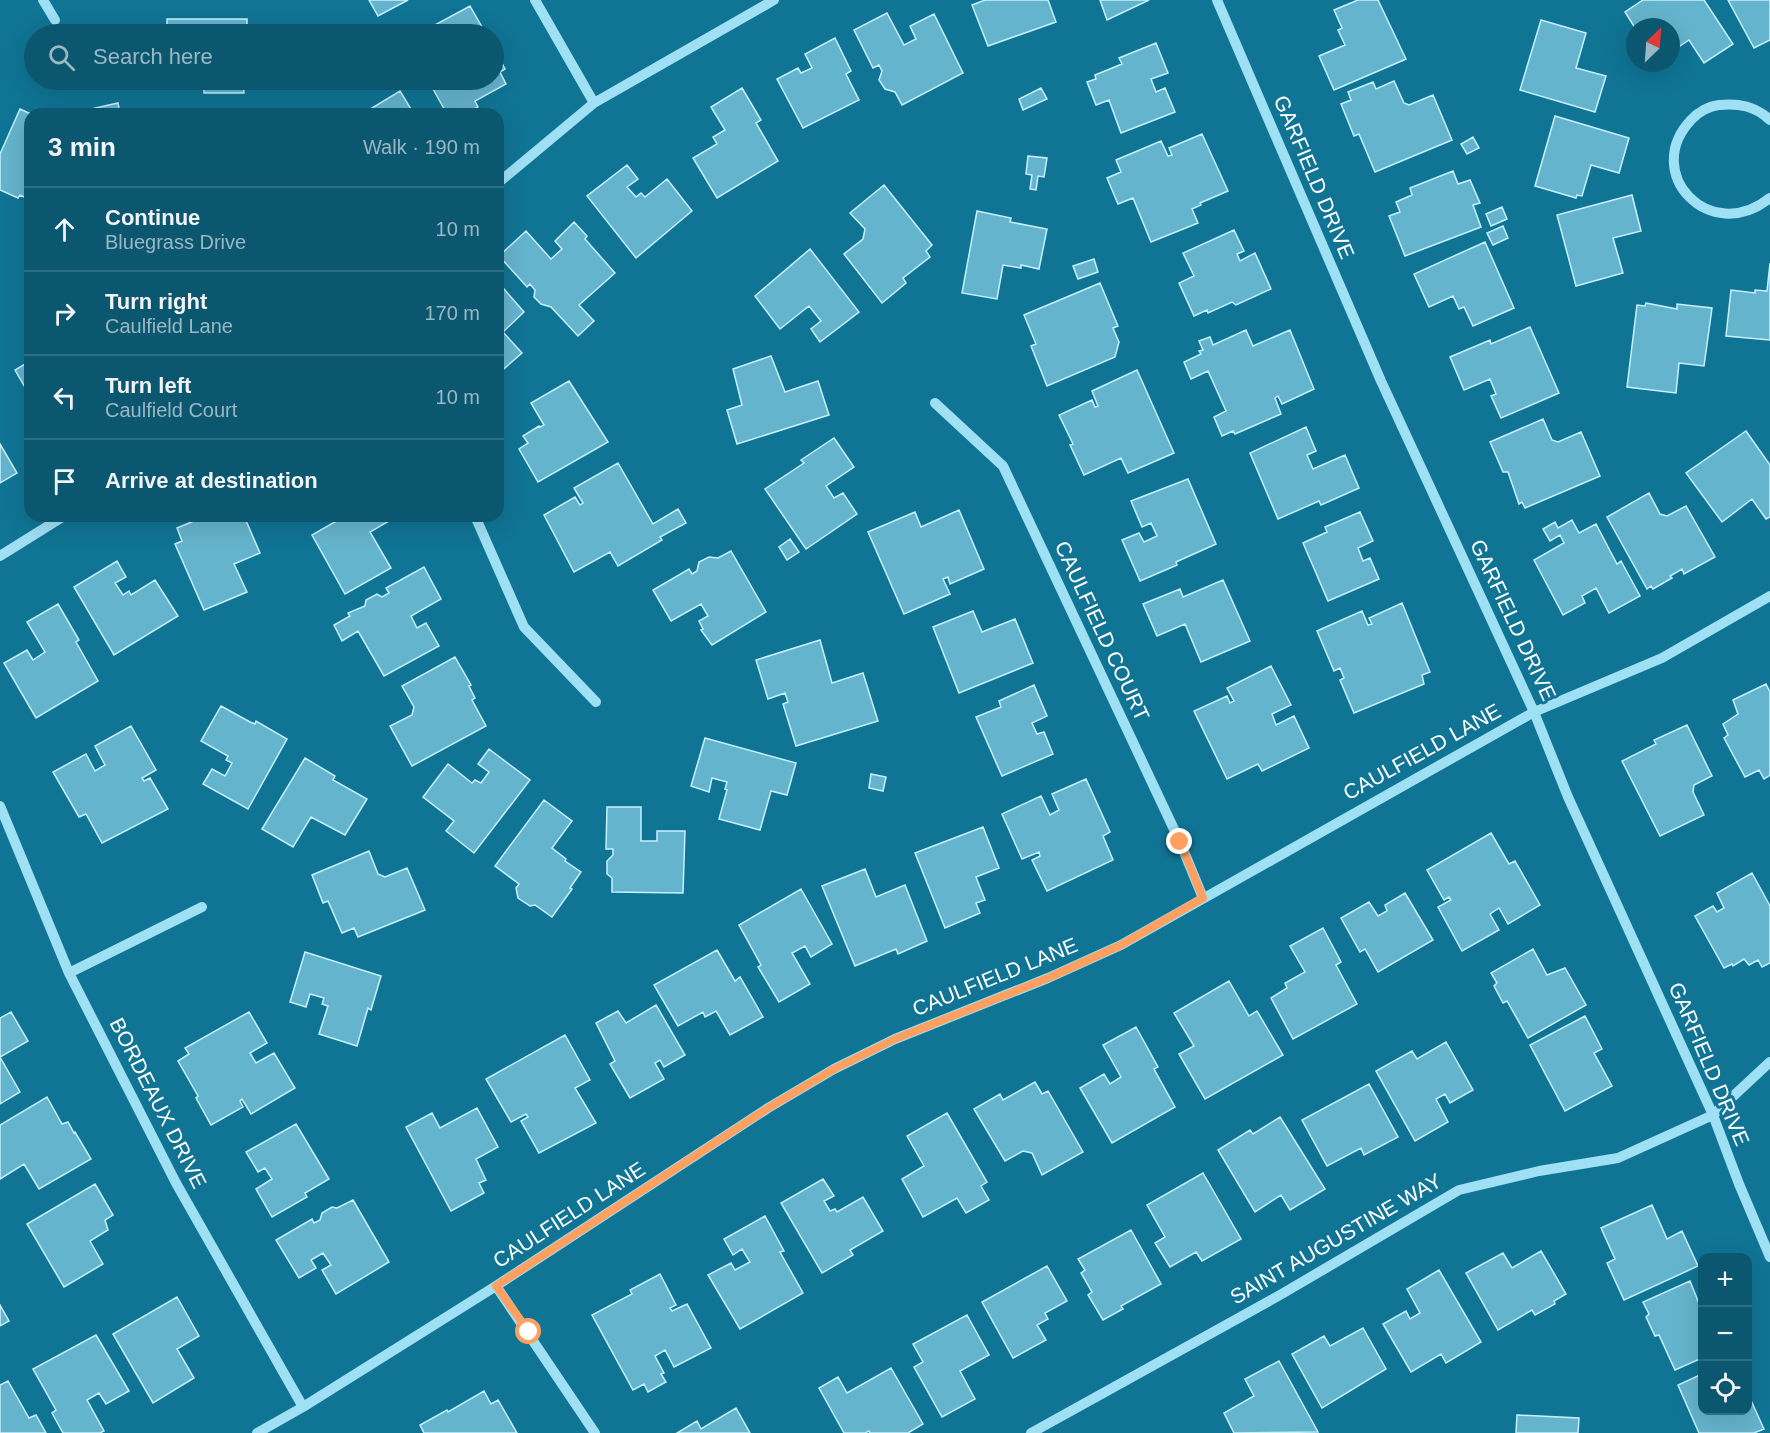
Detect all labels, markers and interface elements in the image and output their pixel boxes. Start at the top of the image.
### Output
north arrow [1626,18,1680,72]
search box [24,24,504,90]
icon: search [45,41,78,74]
text: Search here [93,44,213,69]
street label: GARFIELD DRIVE [1270,92,1359,262]
text: 3 min [48,132,116,162]
text: Walk · 190 m [363,136,480,158]
text: Continue [105,205,200,230]
icon: ahead [48,213,81,246]
text: 10 m [436,218,480,240]
text: Bluegrass Drive [105,231,246,253]
text: Turn right [105,289,207,314]
icon: right [48,297,81,330]
text: 170 m [424,302,480,324]
text: Caulfield Lane [105,315,233,337]
text: Turn left [105,373,191,398]
icon: left [48,381,81,414]
text: 10 m [436,386,480,408]
text: Caulfield Court [105,399,237,421]
icon: arrive [48,465,81,498]
text: Arrive at destination [105,468,318,493]
street label: GARFIELD DRIVE [1466,536,1561,704]
street label: CAULFIELD COURT [1051,537,1154,724]
street label: CAULFIELD LANE [1339,699,1504,804]
route end [1166,828,1192,854]
street label: CAULFIELD LANE [909,933,1081,1020]
street label: GARFIELD DRIVE [1665,979,1754,1149]
street label: BORDEAUX DRIVE [106,1014,211,1192]
street label: CAULFIELD LANE [489,1157,649,1272]
street label: SAINT AUGUSTINE WAY [1226,1169,1445,1309]
map controls [1698,1253,1752,1415]
button: + [1698,1253,1752,1307]
button: − [1698,1307,1752,1361]
route start [515,1318,541,1344]
button: locate [1698,1361,1752,1415]

